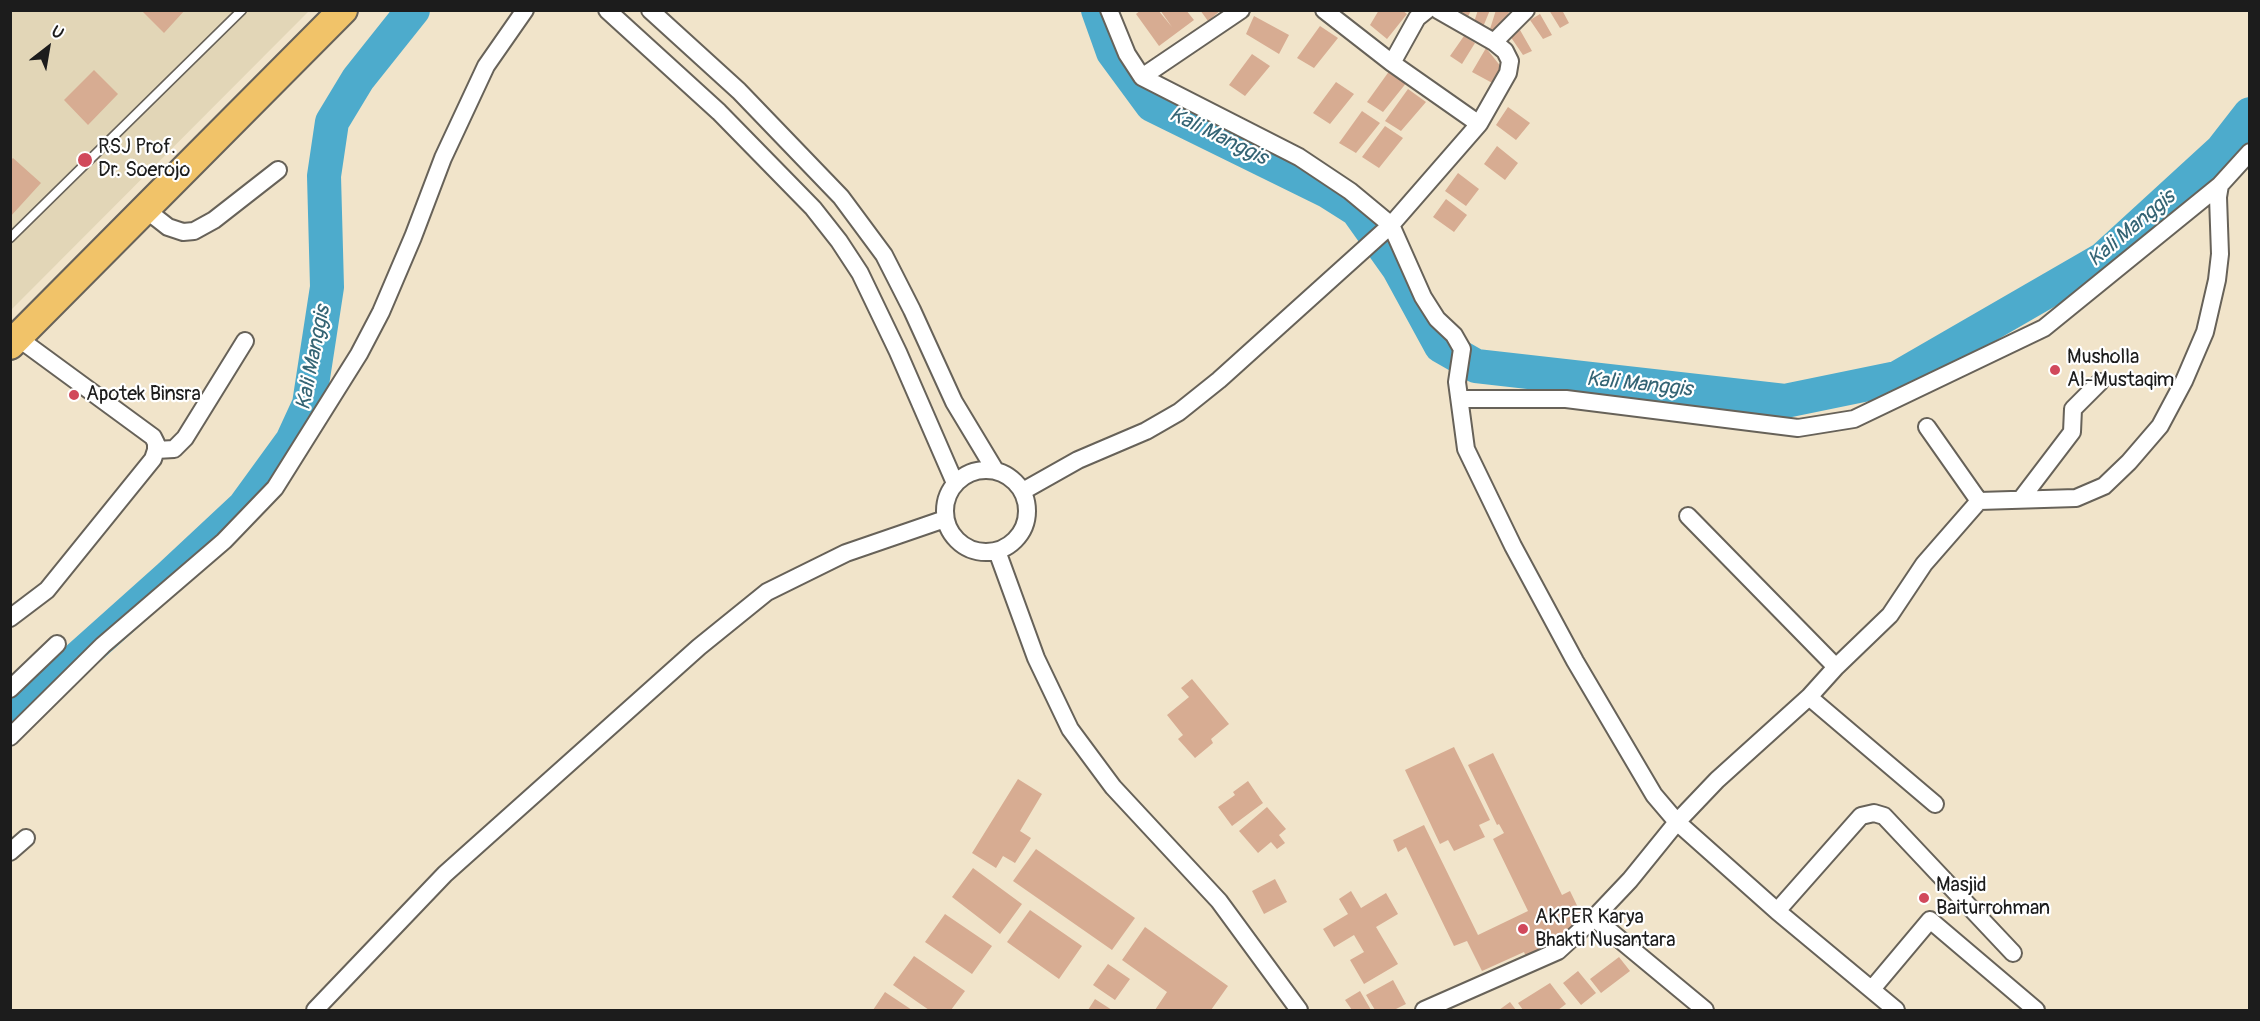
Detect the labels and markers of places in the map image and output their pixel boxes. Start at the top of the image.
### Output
place label: RSJ Prof. Dr. Soerojo [98,136,190,183]
marker: RSJ Prof. Dr. Soerojo [76,151,94,169]
place label: Musholla Al-Mustaqim [2067,346,2174,393]
marker: Musholla Al-Mustaqim [2048,363,2062,377]
place label: Apotek Binsra [86,383,201,407]
marker: Apotek Binsra [67,388,81,402]
place label: Masjid Baiturrohman [1936,874,2050,921]
marker: Masjid Baiturrohman [1917,891,1931,905]
place label: AKPER Karya Bhakti Nusantara [1535,906,1675,953]
marker: AKPER Karya Bhakti Nusantara [1516,922,1530,936]

